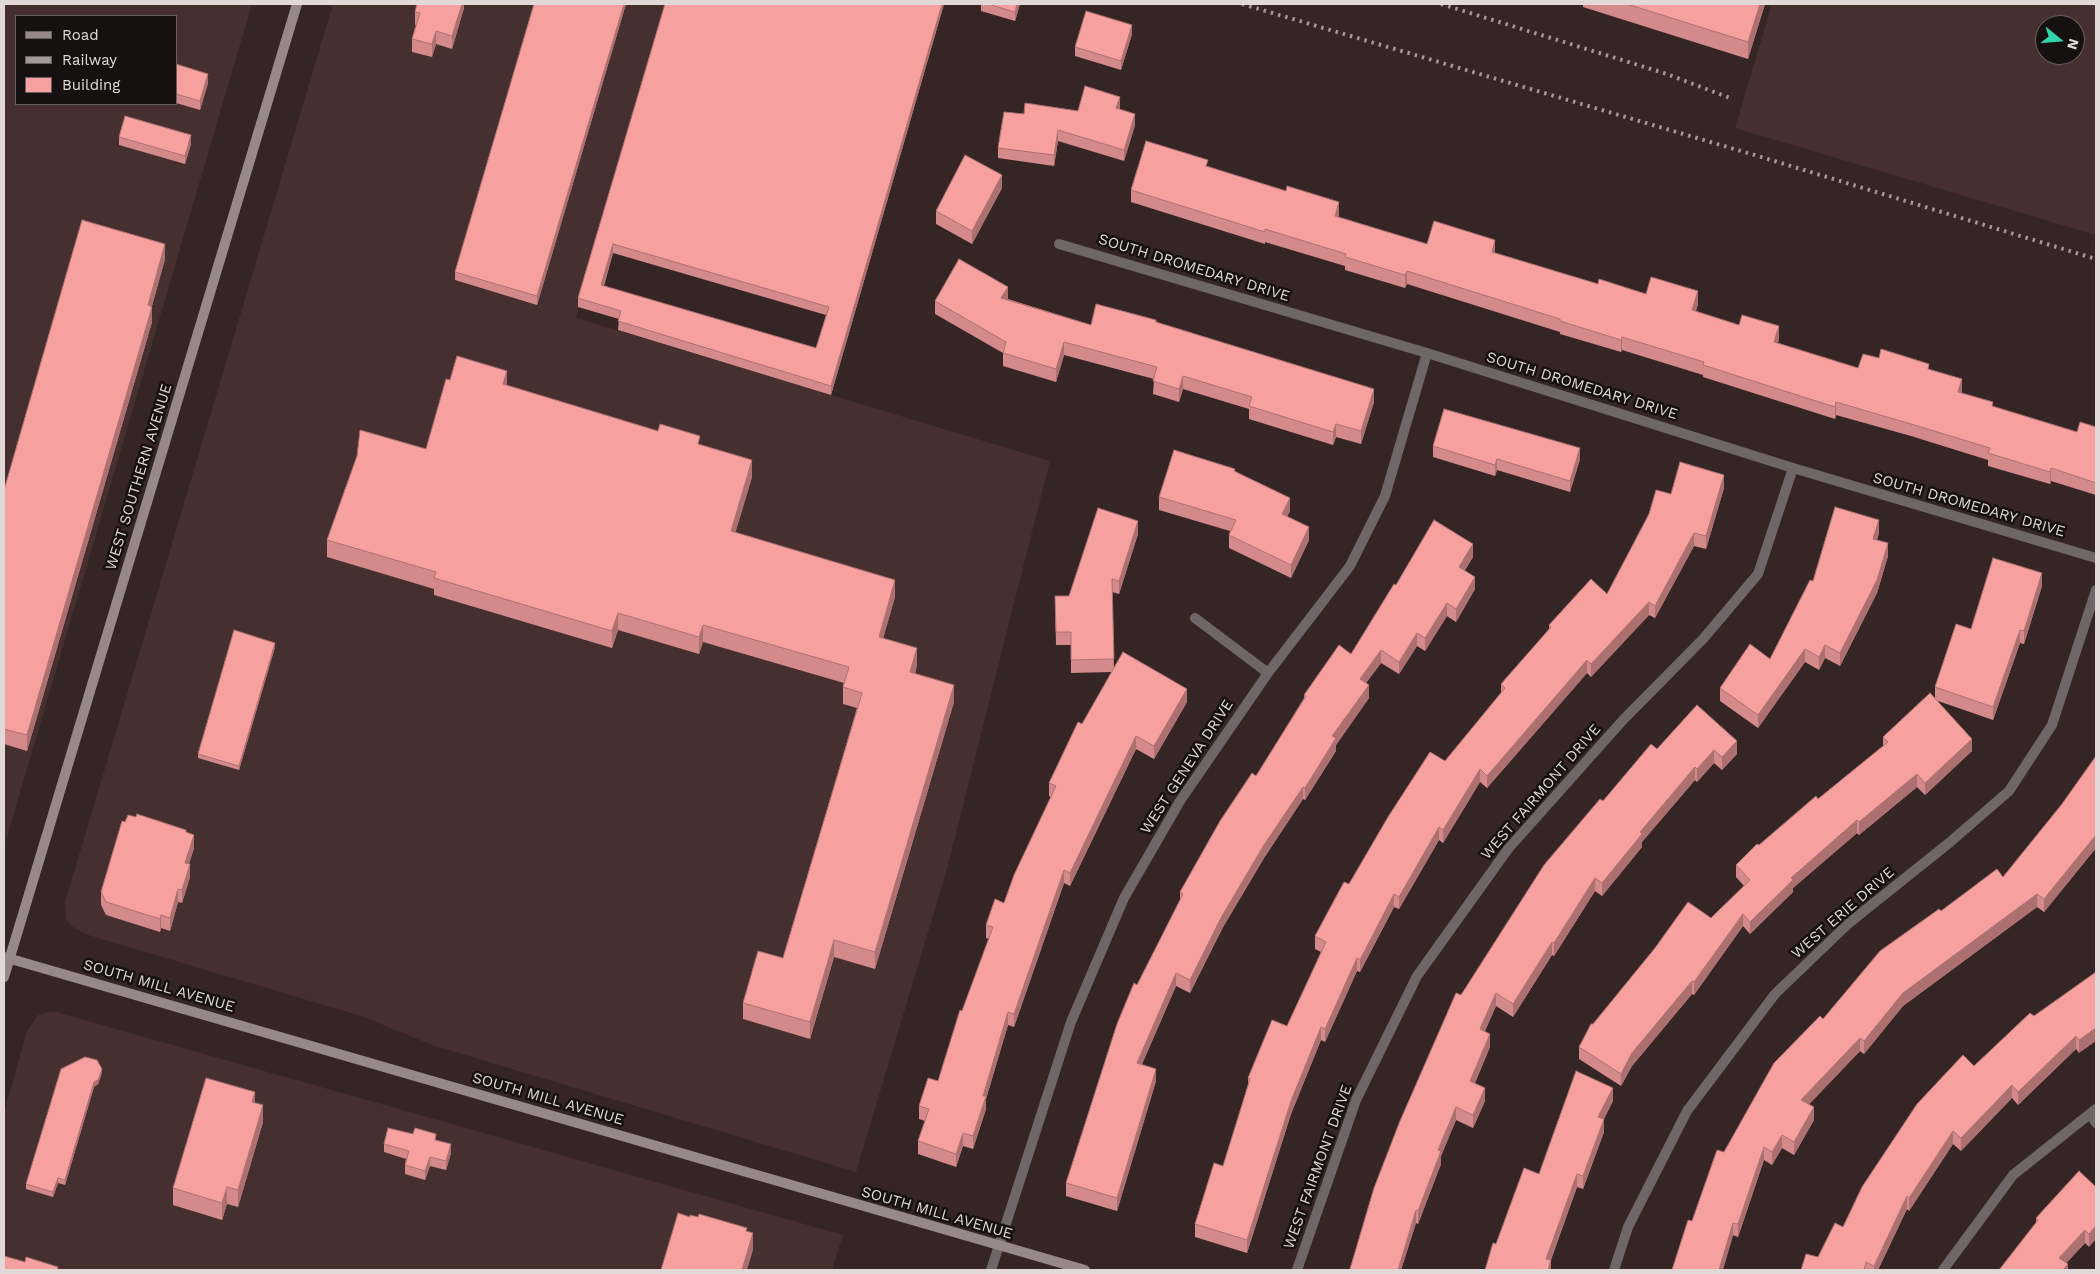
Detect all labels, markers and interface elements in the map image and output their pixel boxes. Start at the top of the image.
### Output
legend [15,15,178,105]
north arrow [2035,15,2085,65]
text: Road [62,26,99,44]
text: N [2064,37,2083,51]
text: Railway [62,51,117,69]
text: Building [62,76,120,94]
street label: SOUTH DROMEDARY DRIVE [1096,230,1292,306]
street label: SOUTH DROMEDARY DRIVE [1484,348,1680,424]
street label: WEST SOUTHERN AVENUE [102,382,176,572]
street label: SOUTH DROMEDARY DRIVE [1871,469,2067,541]
street label: WEST GENEVA DRIVE [1137,696,1237,838]
street label: WEST FAIRMONT DRIVE [1477,721,1605,863]
street label: WEST ERIE DRIVE [1788,863,1898,963]
street label: SOUTH MILL AVENUE [81,956,237,1016]
street label: SOUTH MILL AVENUE [470,1069,626,1129]
street label: WEST FAIRMONT DRIVE [1280,1082,1356,1252]
street label: SOUTH MILL AVENUE [859,1183,1015,1243]

